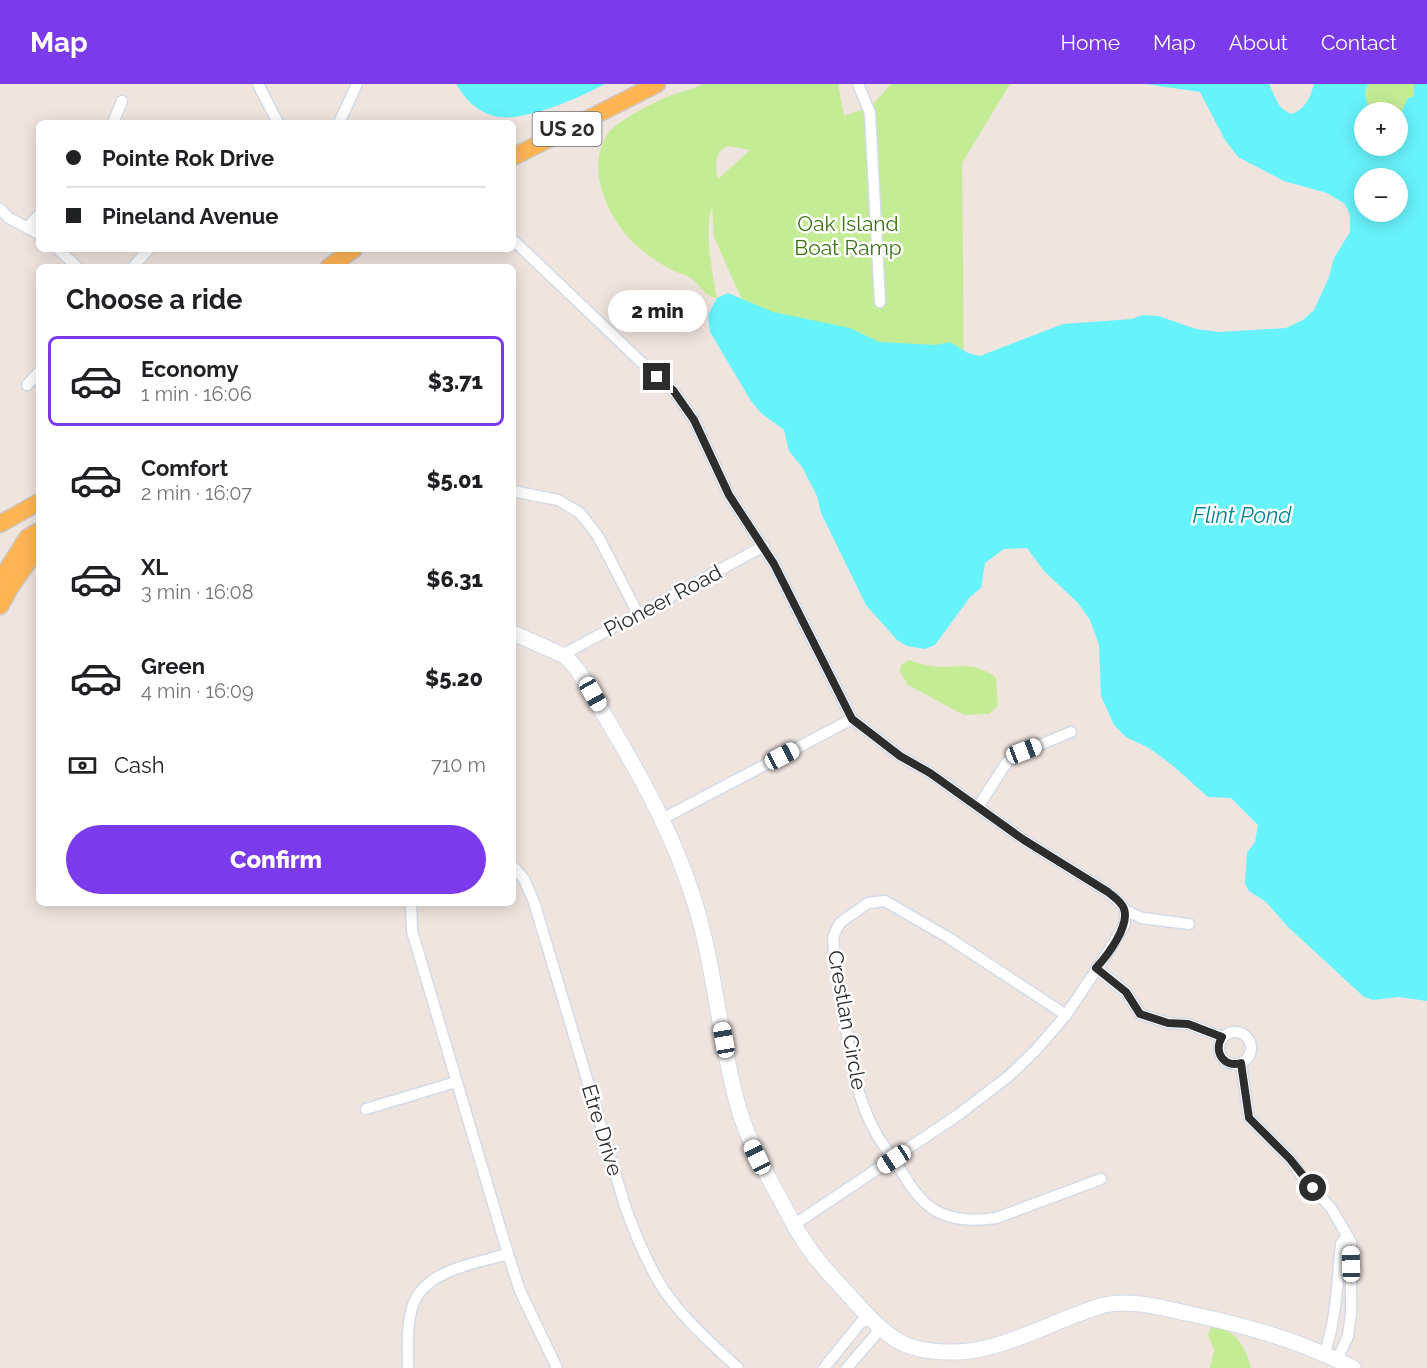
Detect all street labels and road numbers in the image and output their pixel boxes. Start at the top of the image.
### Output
road number: US 20 [532,112,602,146]
street label: Pioneer Road [600,559,726,642]
street label: Crestlan Circle [823,948,872,1092]
street label: Etre Drive [577,1081,628,1179]

